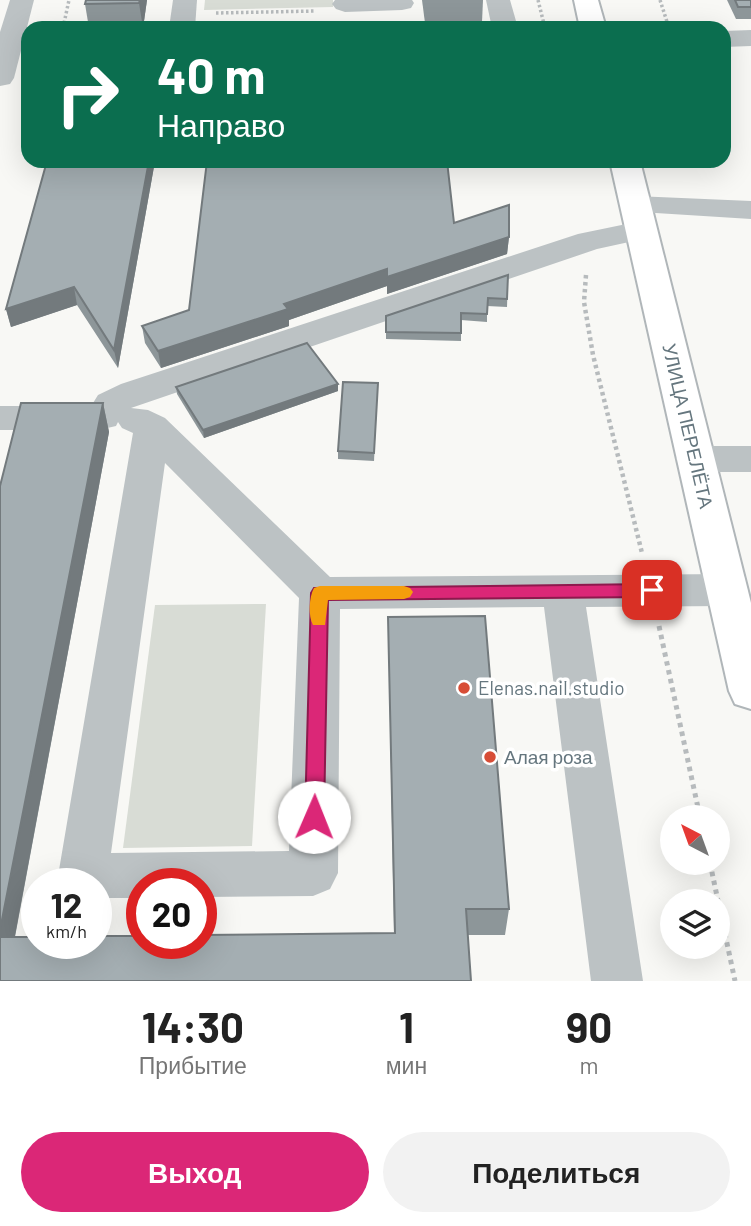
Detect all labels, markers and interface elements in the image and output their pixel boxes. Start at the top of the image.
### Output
text: 40 m [157,45,265,104]
icon: right [42,49,133,140]
text: Направо [157,105,285,143]
street label: УЛИЦА ПЕРЕЛЁТА [658,341,719,511]
pin [622,560,682,620]
icon: arrive [633,571,671,609]
place label: Elenas.nail.studio [478,676,625,699]
marker: Elenas.nail.studio [456,680,472,696]
place label: Алая роза [504,745,593,768]
marker: Алая роза [482,749,498,765]
position arrow [277,780,351,854]
north arrow [660,805,730,875]
map controls [660,805,730,959]
speed limit sign: 20 [126,868,217,959]
text: 12 [50,883,82,925]
button: layers [660,889,730,959]
text: km/h [46,920,87,942]
text: 14:30 [142,1001,244,1051]
text: 1 [399,1001,414,1051]
text: 90 [566,1001,612,1051]
text: Прибытие [139,1051,247,1079]
text: мин [386,1051,427,1079]
text: m [580,1051,599,1079]
button: Выход [21,1132,369,1212]
button: Поделиться [383,1132,730,1212]

